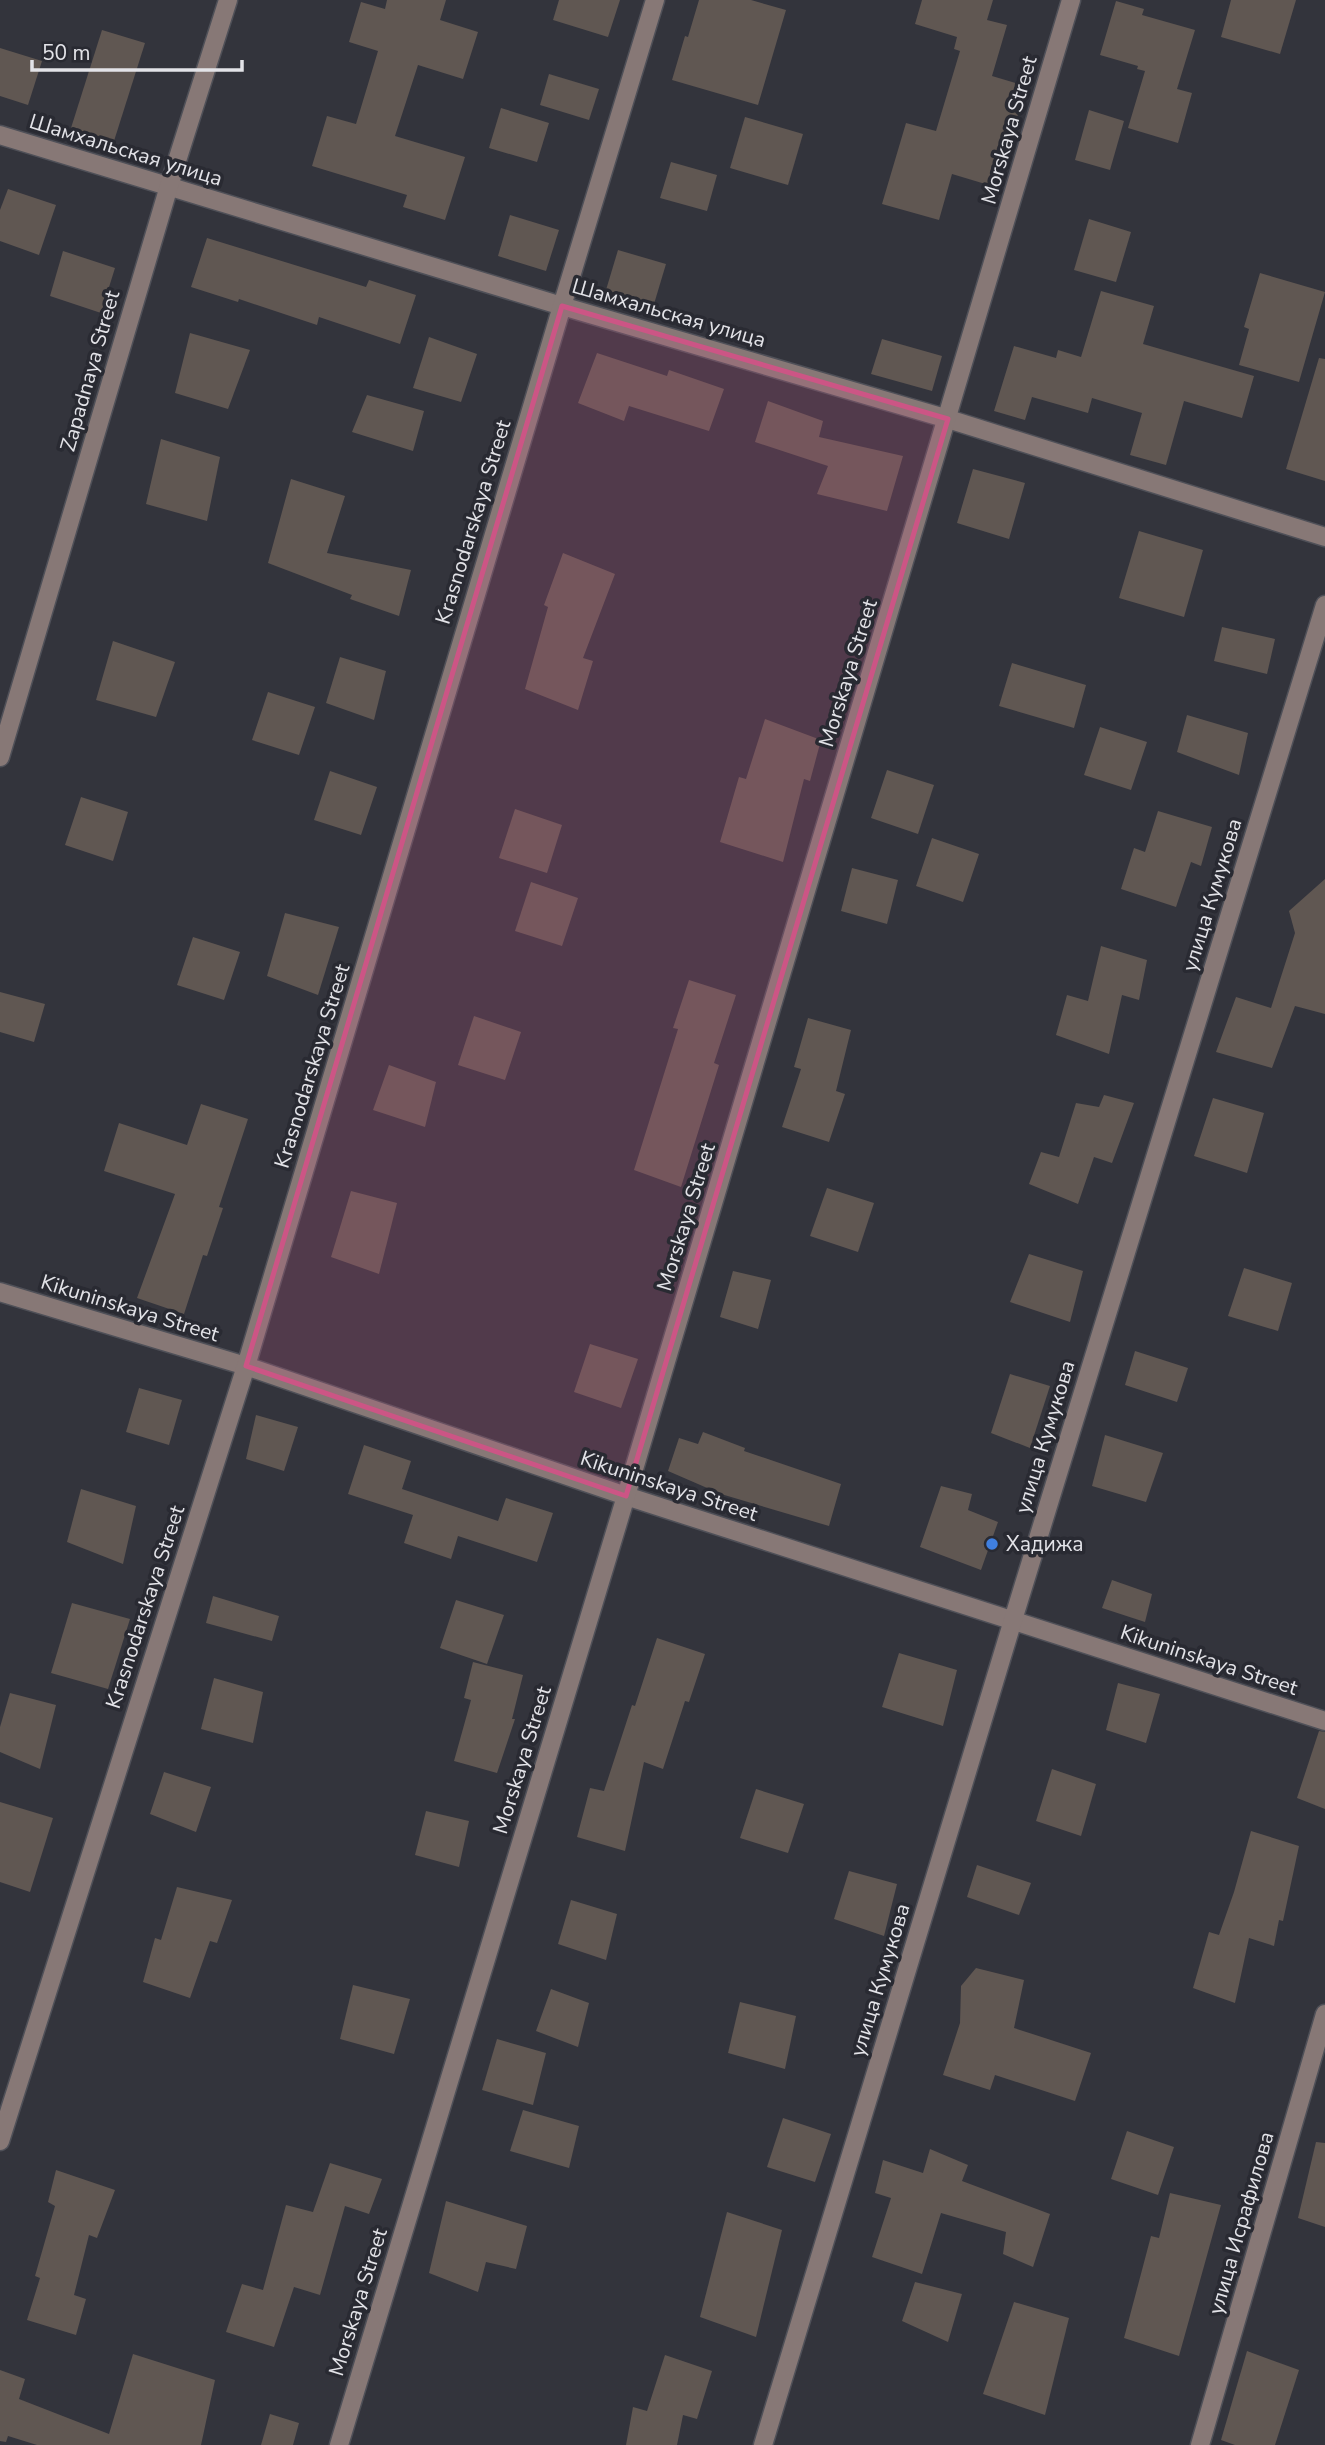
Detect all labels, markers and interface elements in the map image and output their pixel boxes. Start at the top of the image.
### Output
scale bar [32,28,242,72]
text: 50 m [42,39,91,67]
street label: Morskaya Street [974,52,1044,207]
street label: Шамхальская улица [26,107,226,193]
street label: Шамхальская улица [569,272,769,354]
street label: Zapadnaya Street [54,287,127,455]
street label: Krasnodarskaya Street [429,416,518,628]
street label: Morskaya Street [812,595,884,750]
street label: улица Кумукова [1175,815,1249,975]
street label: Krasnodarskaya Street [268,960,357,1172]
street label: Morskaya Street [650,1139,722,1294]
street label: Kikuninskaya Street [37,1268,223,1349]
street label: улица Кумукова [1008,1357,1082,1517]
street label: Kikuninskaya Street [577,1444,762,1528]
street label: Krasnodarskaya Street [99,1501,191,1712]
place label: Хадижа [1006,1530,1083,1558]
marker: Хадижа [984,1536,1000,1552]
street label: Kikuninskaya Street [1117,1618,1302,1702]
street label: Morskaya Street [486,1682,558,1837]
street label: улица Кумукова [843,1900,917,2060]
street label: улица Исрафилова [1202,2128,1280,2318]
street label: Morskaya Street [322,2224,394,2379]

